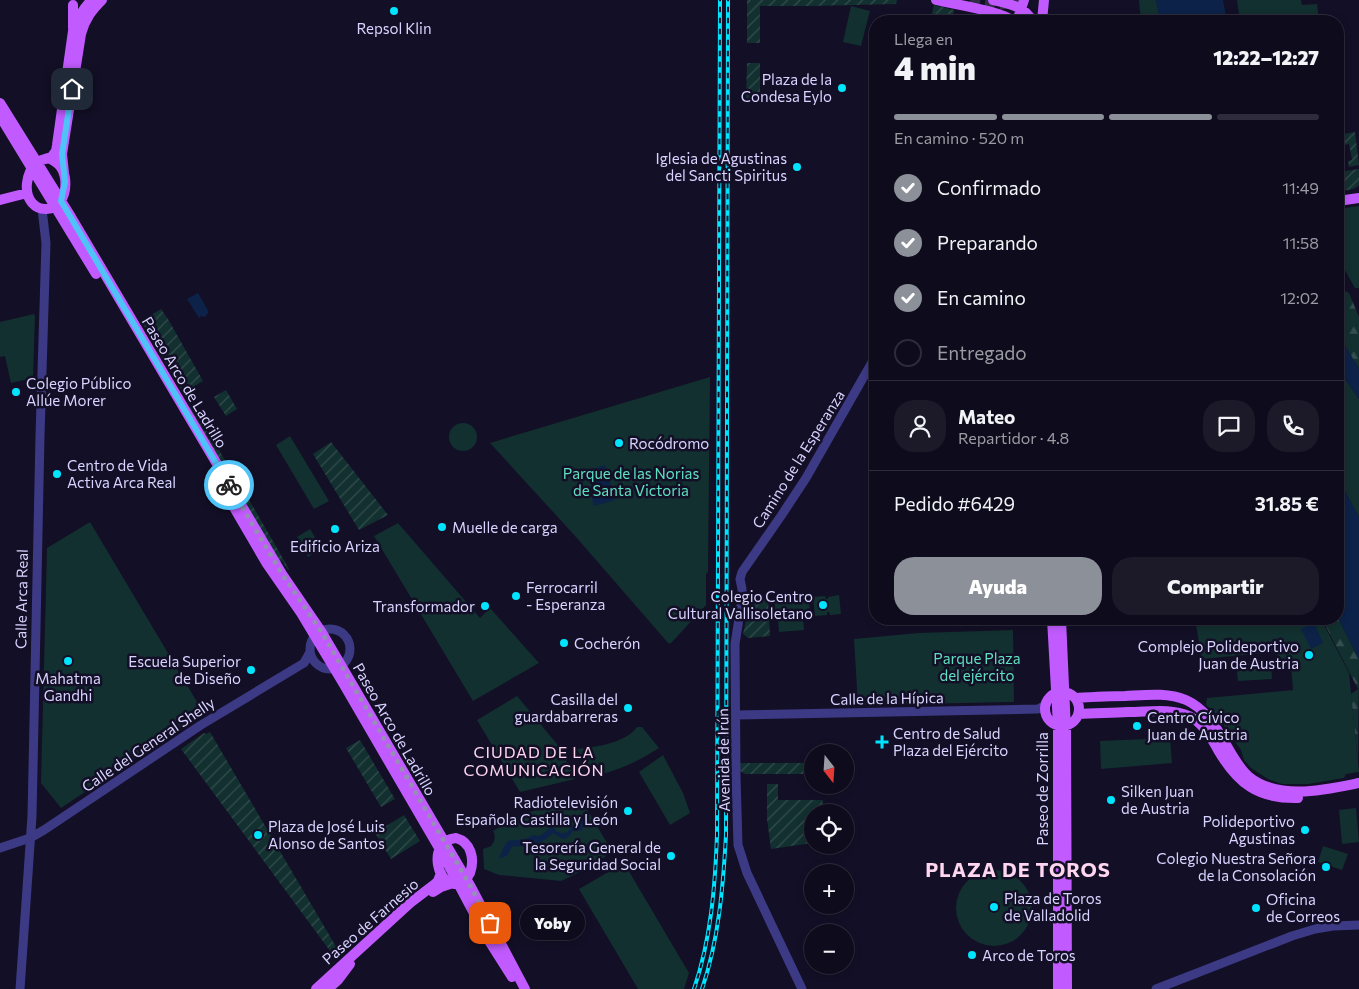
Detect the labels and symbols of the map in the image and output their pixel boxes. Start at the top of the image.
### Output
marker: Repsol Klin [388,5,400,17]
place label: Repsol Klin [357,19,432,37]
pin [51,68,93,110]
place label: Plaza de la Condesa Eylo [741,70,832,105]
marker: Plaza de la Condesa Eylo [836,82,848,94]
place label: Iglesia de Agustinas del Sancti Spiritus [656,149,787,184]
marker: Iglesia de Agustinas del Sancti Spiritus [791,161,803,173]
street label: Paseo Arco de Ladrillo [139,313,231,451]
place label: Colegio Público Allúe Morer [26,374,132,409]
marker: Colegio Público Allúe Morer [10,386,22,398]
street label: Camino de la Esperanza [748,387,848,531]
place label: Rocódromo [629,434,709,452]
marker: Rocódromo [613,437,625,449]
place label: Centro de Vida Activa Arca Real [67,456,176,491]
courier [204,460,254,510]
park label: Parque de las Norias de Santa Victoria [563,464,699,499]
marker: Centro de Vida Activa Arca Real [51,468,63,480]
place label: Muelle de carga [452,518,558,536]
marker: Muelle de carga [436,521,448,533]
marker: Edificio Ariza [329,523,341,535]
place label: Edificio Ariza [290,537,380,555]
street label: Calle Arca Real [11,549,31,649]
place label: Ferrocarril - Esperanza [526,578,605,613]
place label: Colegio Centro Cultural Vallisoletano [668,587,813,622]
marker: Ferrocarril - Esperanza [510,590,522,602]
place label: Transformador [373,597,475,615]
marker: Colegio Centro Cultural Vallisoletano [817,599,829,611]
marker: Transformador [479,600,491,612]
place label: Cocherón [574,634,640,652]
marker: Cocherón [558,637,570,649]
place label: Complejo Polideportivo Juan de Austria [1138,637,1299,672]
park label: Parque Plaza del ejército [933,649,1021,684]
marker: Complejo Polideportivo Juan de Austria [1303,649,1315,661]
place label: Escuela Superior de Diseño [128,652,241,687]
marker: Mahatma Gandhi [62,655,74,667]
street label: Paseo Arco de Ladrillo [350,659,440,799]
marker: Escuela Superior de Diseño [245,664,257,676]
place label: Mahatma Gandhi [35,669,101,704]
street label: Calle de la Hípica [830,688,944,708]
place label: Casilla del guardabarreras [515,690,618,725]
street label: Calle del General Shelly [78,693,218,795]
marker: Casilla del guardabarreras [622,702,634,714]
street label: Avenida de Irún [713,708,733,812]
place label: Centro Cívico Juan de Austria [1147,708,1248,743]
marker: Centro Cívico Juan de Austria [1131,720,1143,732]
place label: Centro de Salud Plaza del Ejército [893,724,1008,759]
street label: Paseo de Zorrilla [1033,732,1051,846]
marker: Centro de Salud Plaza del Ejército [875,735,889,749]
district label: CIUDAD DE LA COMUNICACIÓN [463,742,605,779]
north arrow [804,744,854,794]
place label: Silken Juan de Austria [1121,782,1194,817]
place label: Radiotelevisión Española Castilla y León [456,793,618,828]
marker: Silken Juan de Austria [1105,794,1117,806]
marker: Radiotelevisión Española Castilla y León [622,805,634,817]
place label: Polideportivo Agustinas [1202,812,1295,847]
place label: Plaza de José Luis Alonso de Santos [268,817,385,852]
marker: Polideportivo Agustinas [1299,824,1311,836]
marker: Plaza de José Luis Alonso de Santos [252,829,264,841]
place label: Tesorería General de la Seguridad Social [522,838,661,873]
place label: Colegio Nuestra Señora de la Consolación [1156,849,1316,884]
marker: Tesorería General de la Seguridad Social [665,850,677,862]
district label: PLAZA DE TOROS [925,857,1111,881]
marker: Colegio Nuestra Señora de la Consolación [1320,861,1332,873]
street label: Paseo de Farnesio [318,874,422,968]
place label: Plaza de Toros de Valladolid [1004,889,1102,924]
place label: Oficina de Correos [1266,890,1340,925]
marker: Plaza de Toros de Valladolid [988,901,1000,913]
pin [469,902,511,944]
marker: Oficina de Correos [1250,902,1262,914]
callout: Yoby [520,906,585,940]
place label: Arco de Toros [982,946,1076,964]
marker: Arco de Toros [966,949,978,961]

